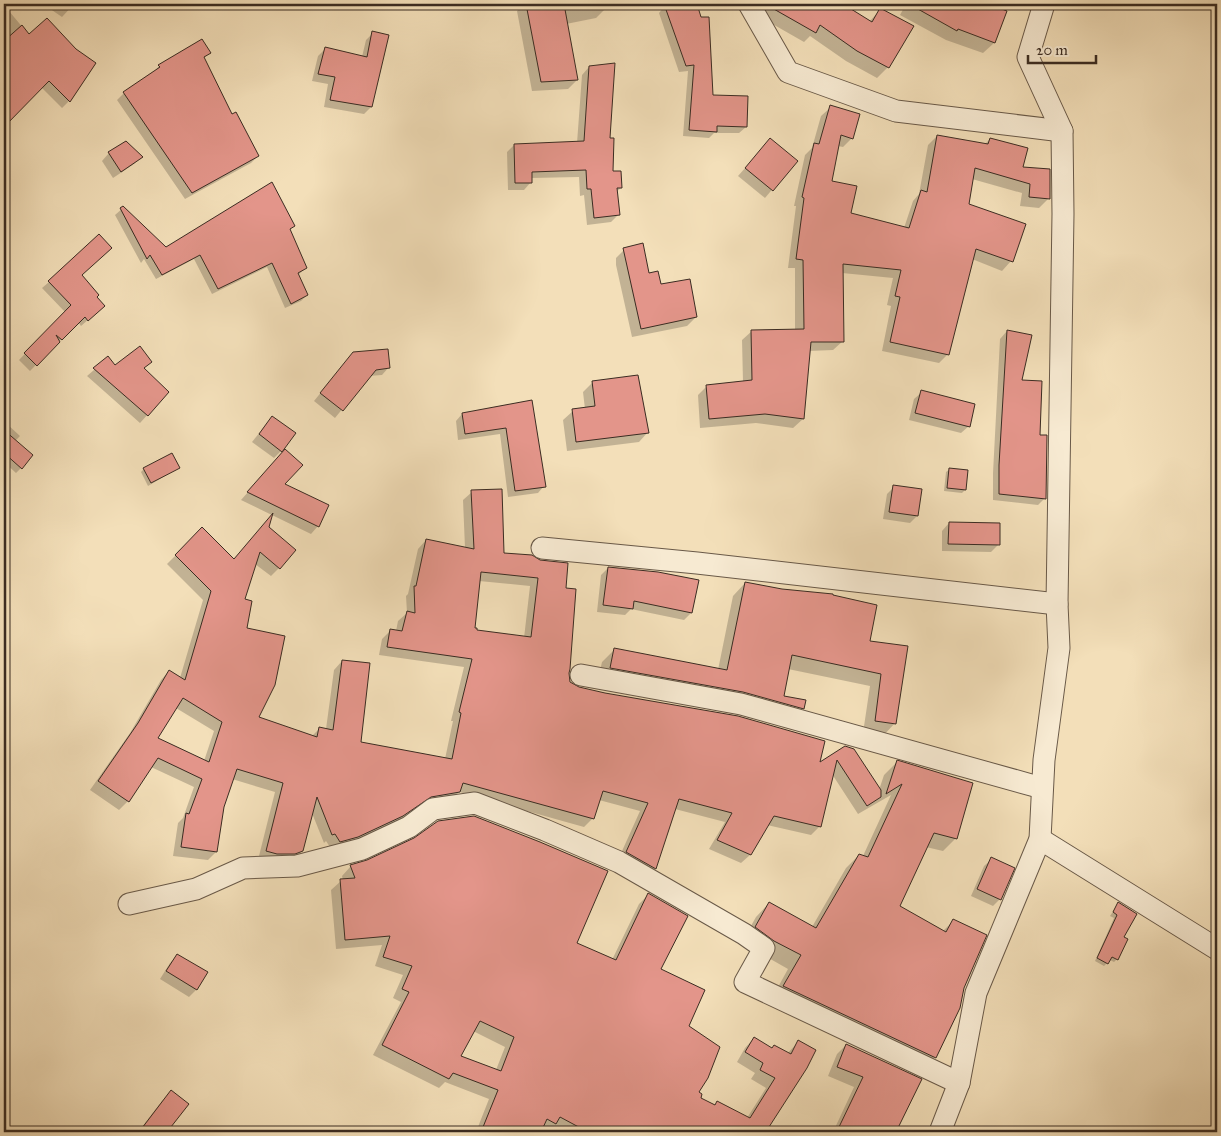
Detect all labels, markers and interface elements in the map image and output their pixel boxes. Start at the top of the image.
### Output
scale bar [1028,32,1096,64]
text: 20 m [1036,41,1068,59]

